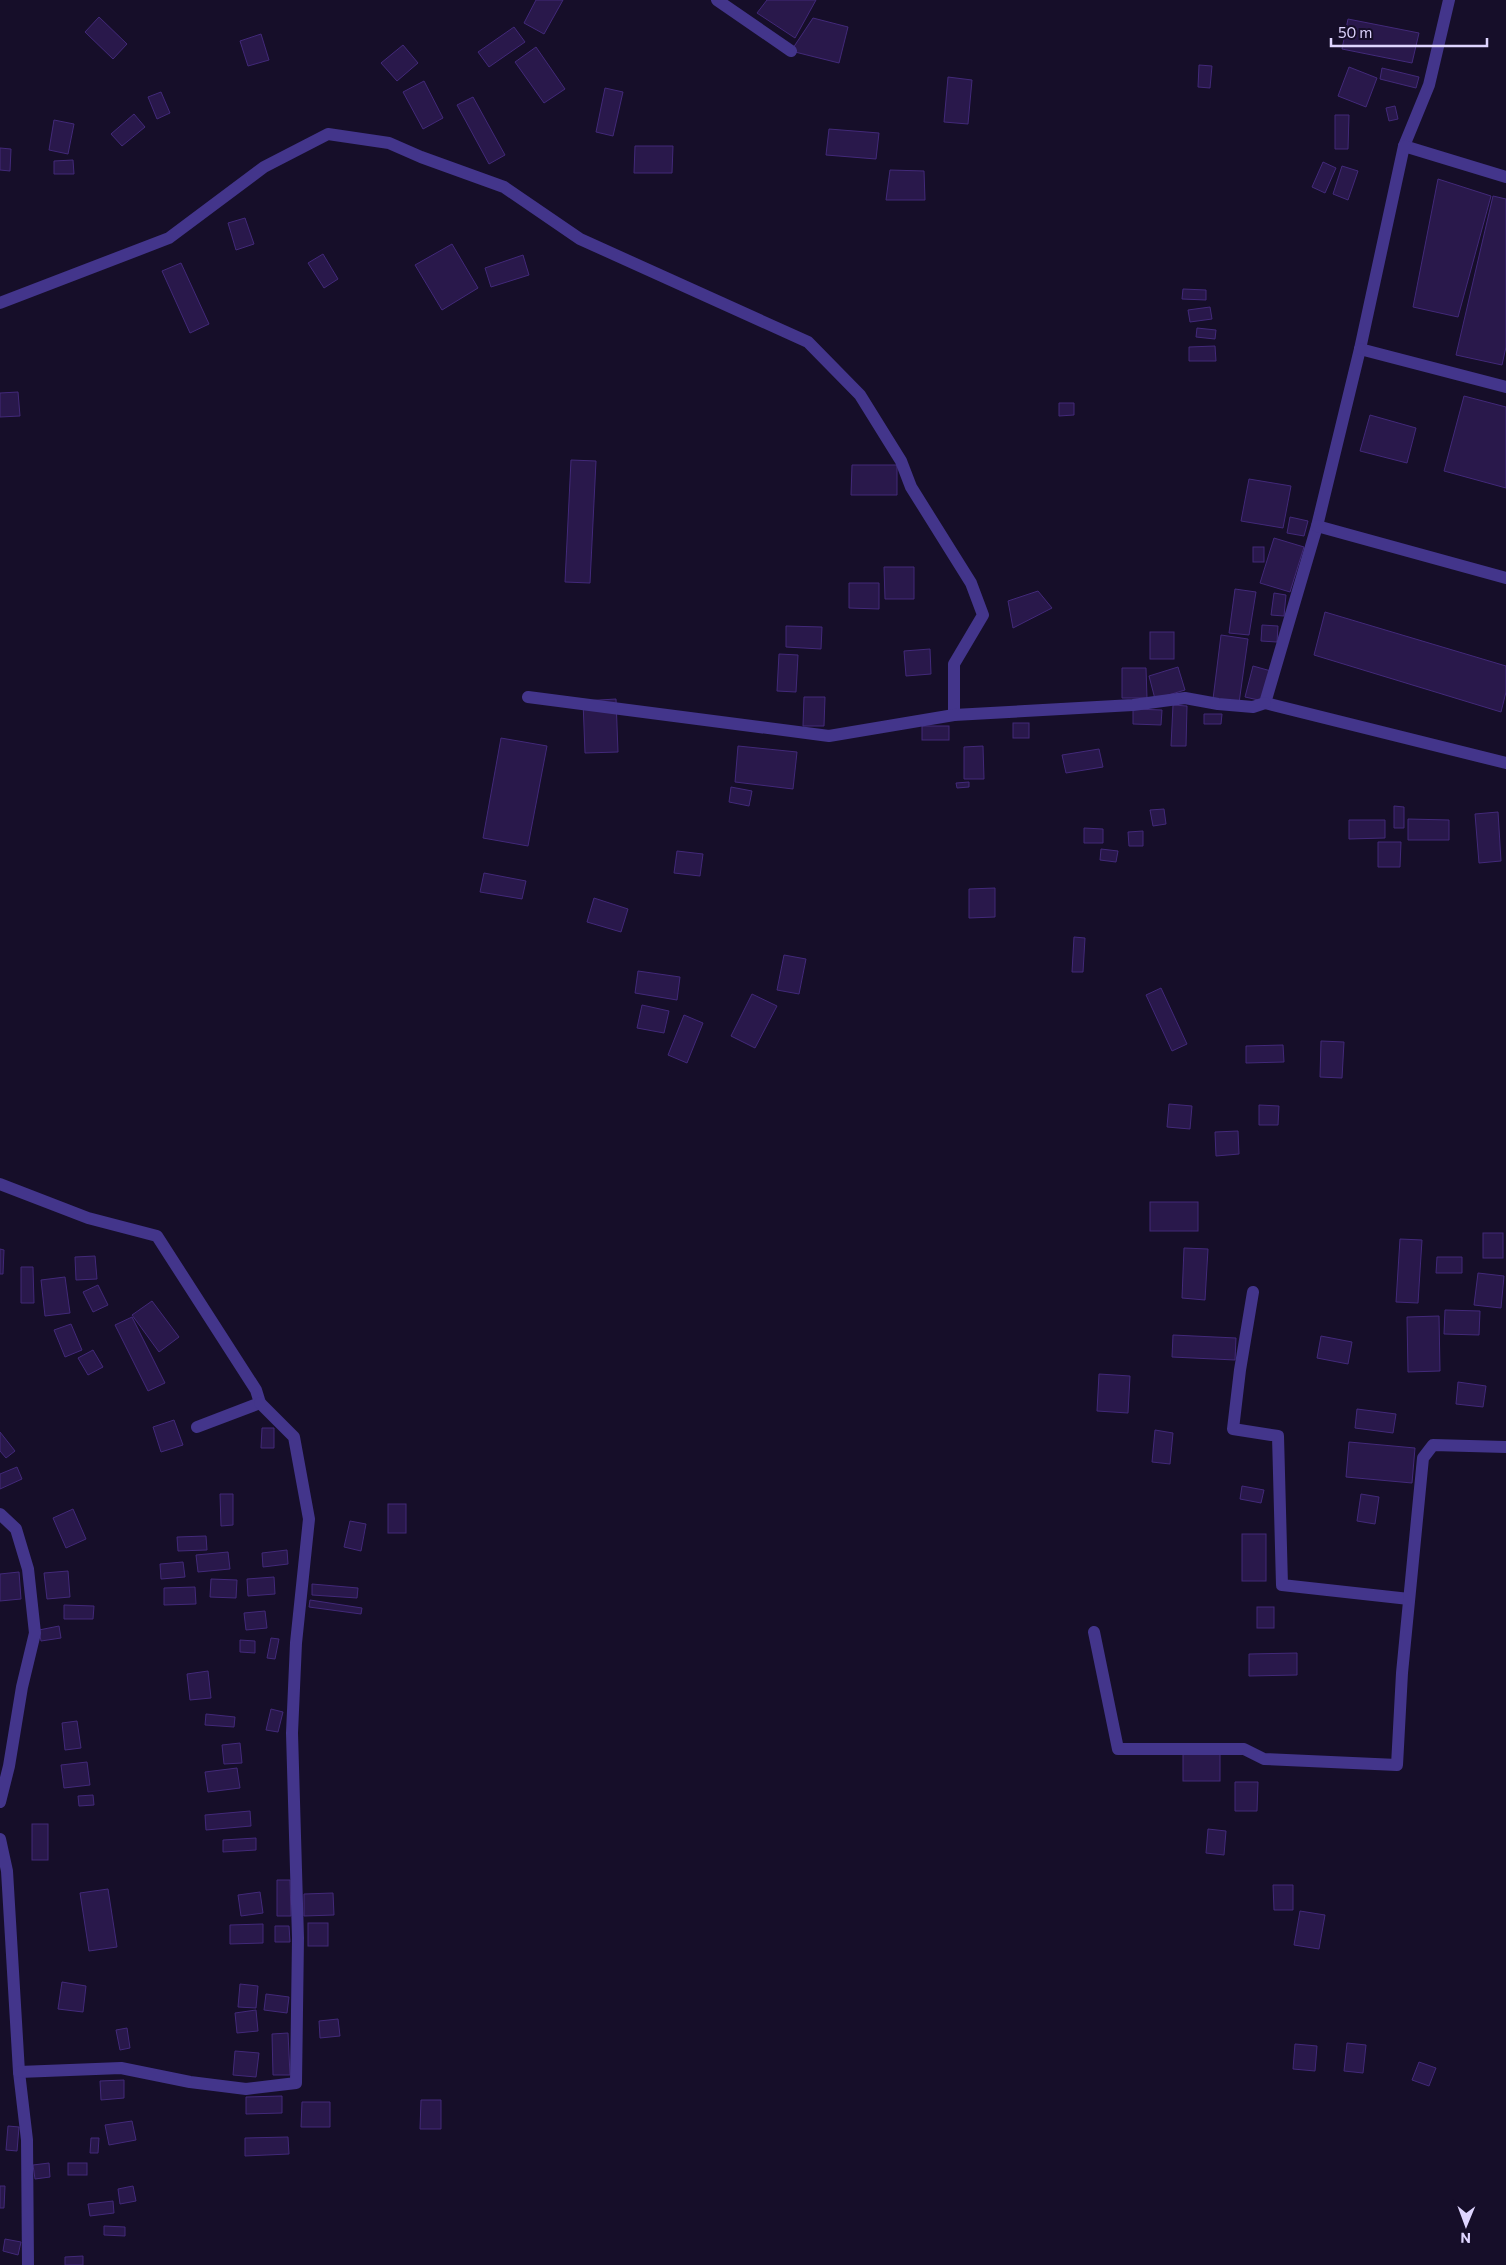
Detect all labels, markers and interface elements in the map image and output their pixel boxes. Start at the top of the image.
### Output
scale bar [1331,15,1487,47]
text: 50 m [1338,23,1372,41]
north arrow [1441,2200,1491,2250]
text: N [1460,2230,1471,2247]

